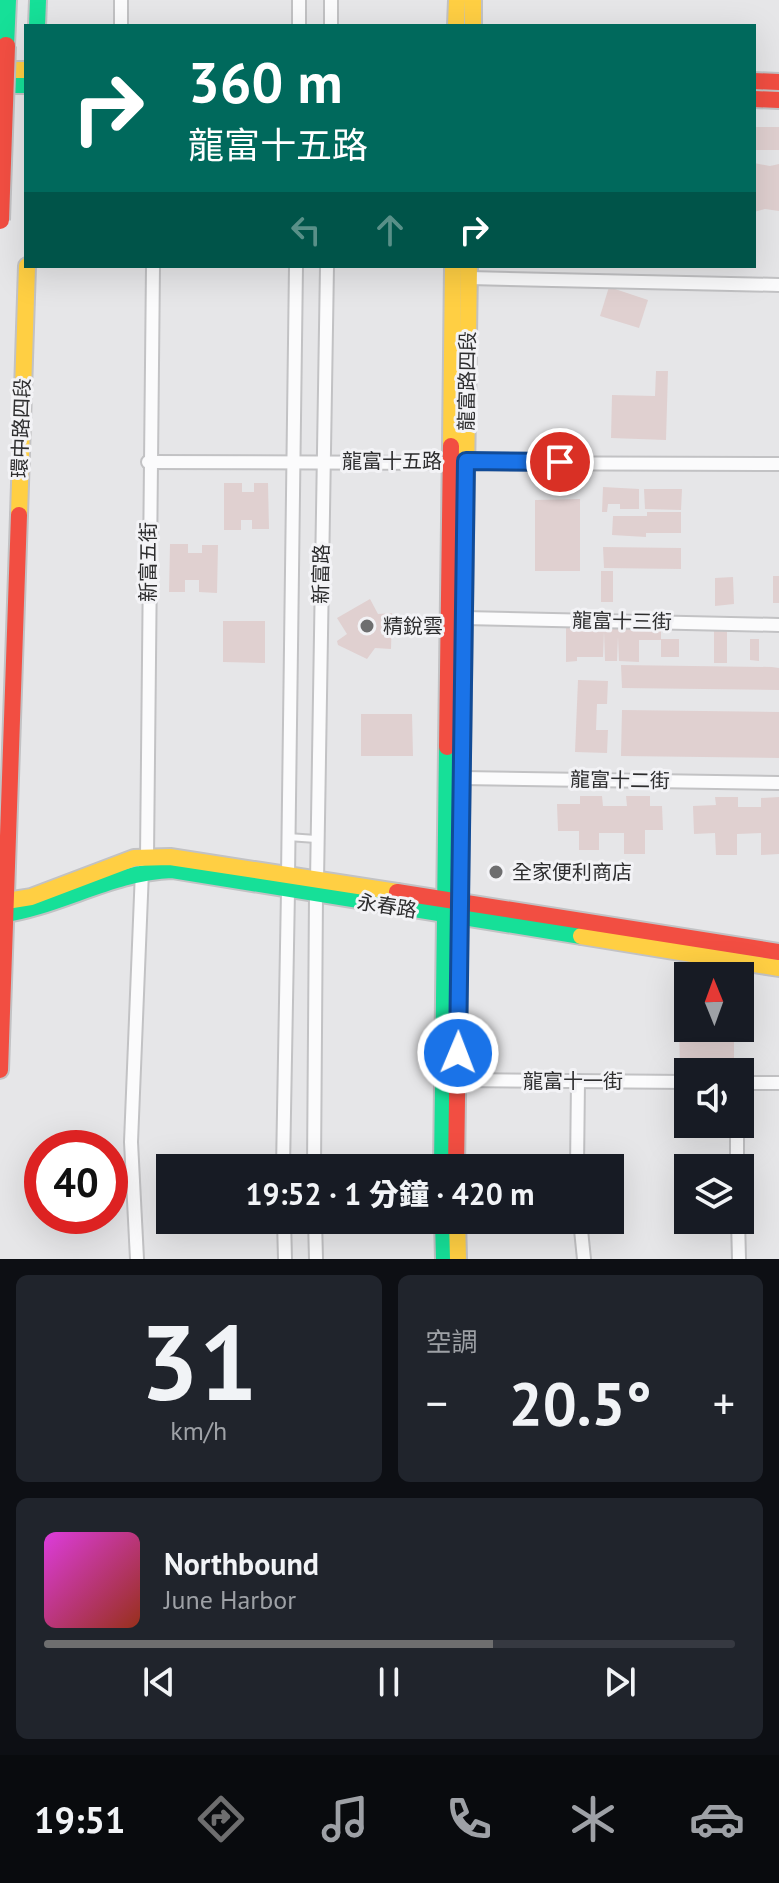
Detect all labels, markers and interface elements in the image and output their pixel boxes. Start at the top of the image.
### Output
text: 360 m [188,46,343,118]
icon: right [56,56,160,160]
text: 龍富十五路 [188,121,368,168]
icon: left [284,208,328,252]
icon: ahead [368,208,412,252]
icon: right [452,208,496,252]
street label: 龍富路四段 [453,331,481,431]
street label: 環中路四段 [6,378,36,478]
pin [526,428,594,496]
icon: arrive [538,440,582,484]
street label: 龍富十五路 [342,448,442,474]
street label: 新富五街 [135,522,161,602]
street label: 新富路 [307,544,335,604]
street label: 龍富十三街 [572,607,672,635]
place label: 精銳雲 [383,613,443,639]
marker: 精銳雲 [358,617,376,635]
street label: 龍富十二街 [570,766,670,794]
place label: 全家便利商店 [512,859,632,885]
marker: 全家便利商店 [487,863,505,881]
street label: 永春路 [355,888,419,924]
north arrow [674,962,754,1042]
map controls [674,962,754,1234]
position arrow [416,1011,500,1095]
button: sound [674,1058,754,1138]
street label: 龍富十一街 [523,1068,623,1094]
speed limit sign: 40 [24,1130,128,1234]
button: layers [674,1154,754,1234]
text: 19:52 · 1 分鐘 · 420 m [245,1174,535,1213]
text: 31 [140,1294,258,1429]
text: 空調 [426,1325,478,1358]
text: 20.5° [509,1364,652,1442]
text: − [426,1374,448,1431]
text: + [713,1374,735,1431]
text: km/h [170,1414,227,1447]
text: Northbound [164,1544,319,1583]
text: June Harbor [164,1583,296,1616]
icon: previous [137,1660,181,1704]
icon: pause [367,1660,411,1704]
icon: next [598,1660,642,1704]
icon: directions [193,1791,249,1847]
icon: music [317,1791,373,1847]
icon: phone [441,1791,497,1847]
icon: climate [565,1791,621,1847]
icon: car [689,1791,745,1847]
text: 19:51 [34,1796,125,1843]

